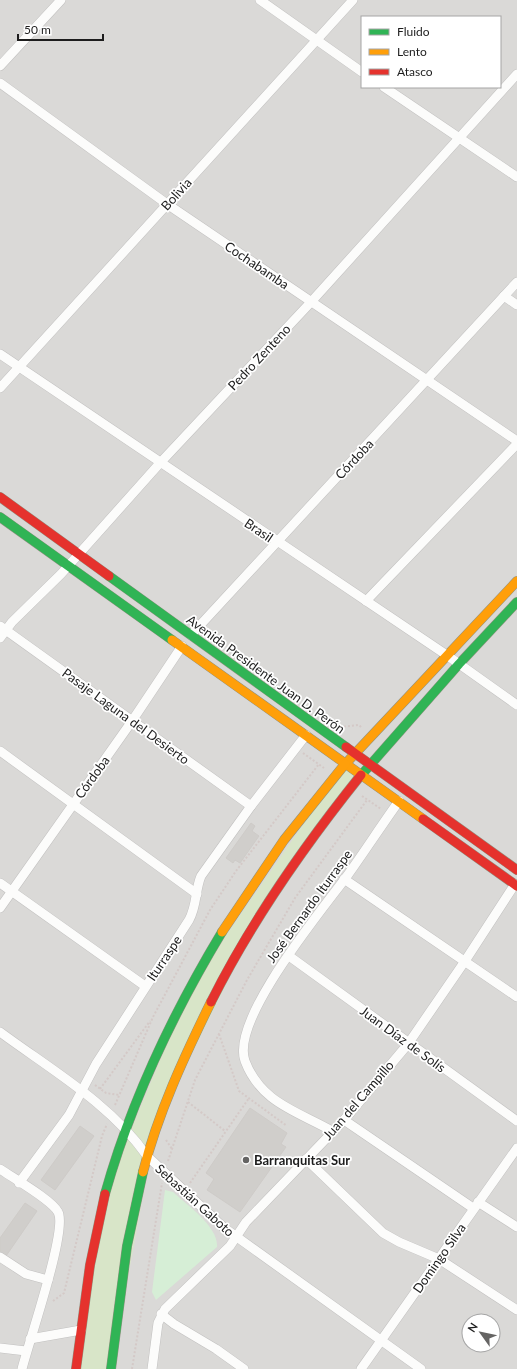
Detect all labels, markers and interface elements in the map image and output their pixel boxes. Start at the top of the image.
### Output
scale bar [18,16,103,42]
legend [361,16,501,88]
text: 50 m [24,22,51,37]
text: Fluido [397,24,430,39]
text: Lento [397,44,427,59]
text: Atasco [397,64,433,79]
street label: Bolivia [157,174,195,214]
street label: Cochabamba [222,238,292,292]
street label: Pedro Zenteno [224,321,294,393]
street label: Córdoba [332,436,376,482]
street label: Brasil [242,515,276,545]
street label: Avenida Presidente Juan D. Perón [184,611,348,737]
street label: Pasaje Laguna del Desierto [59,665,193,767]
street label: Córdoba [71,753,113,801]
street label: José Bernardo Iturraspe [263,846,355,966]
street label: Iturraspe [143,932,185,984]
street label: Juan Díaz de Solís [357,1003,449,1076]
street label: Juan del Campillo [319,1057,397,1143]
place label: Barranquitas Sur [254,1152,350,1168]
marker: Barranquitas Sur [241,1155,251,1165]
street label: Sebastián Gaboto [152,1160,238,1240]
street label: Domingo Silva [409,1220,469,1296]
north arrow [461,1313,501,1353]
text: N [464,1320,480,1334]

